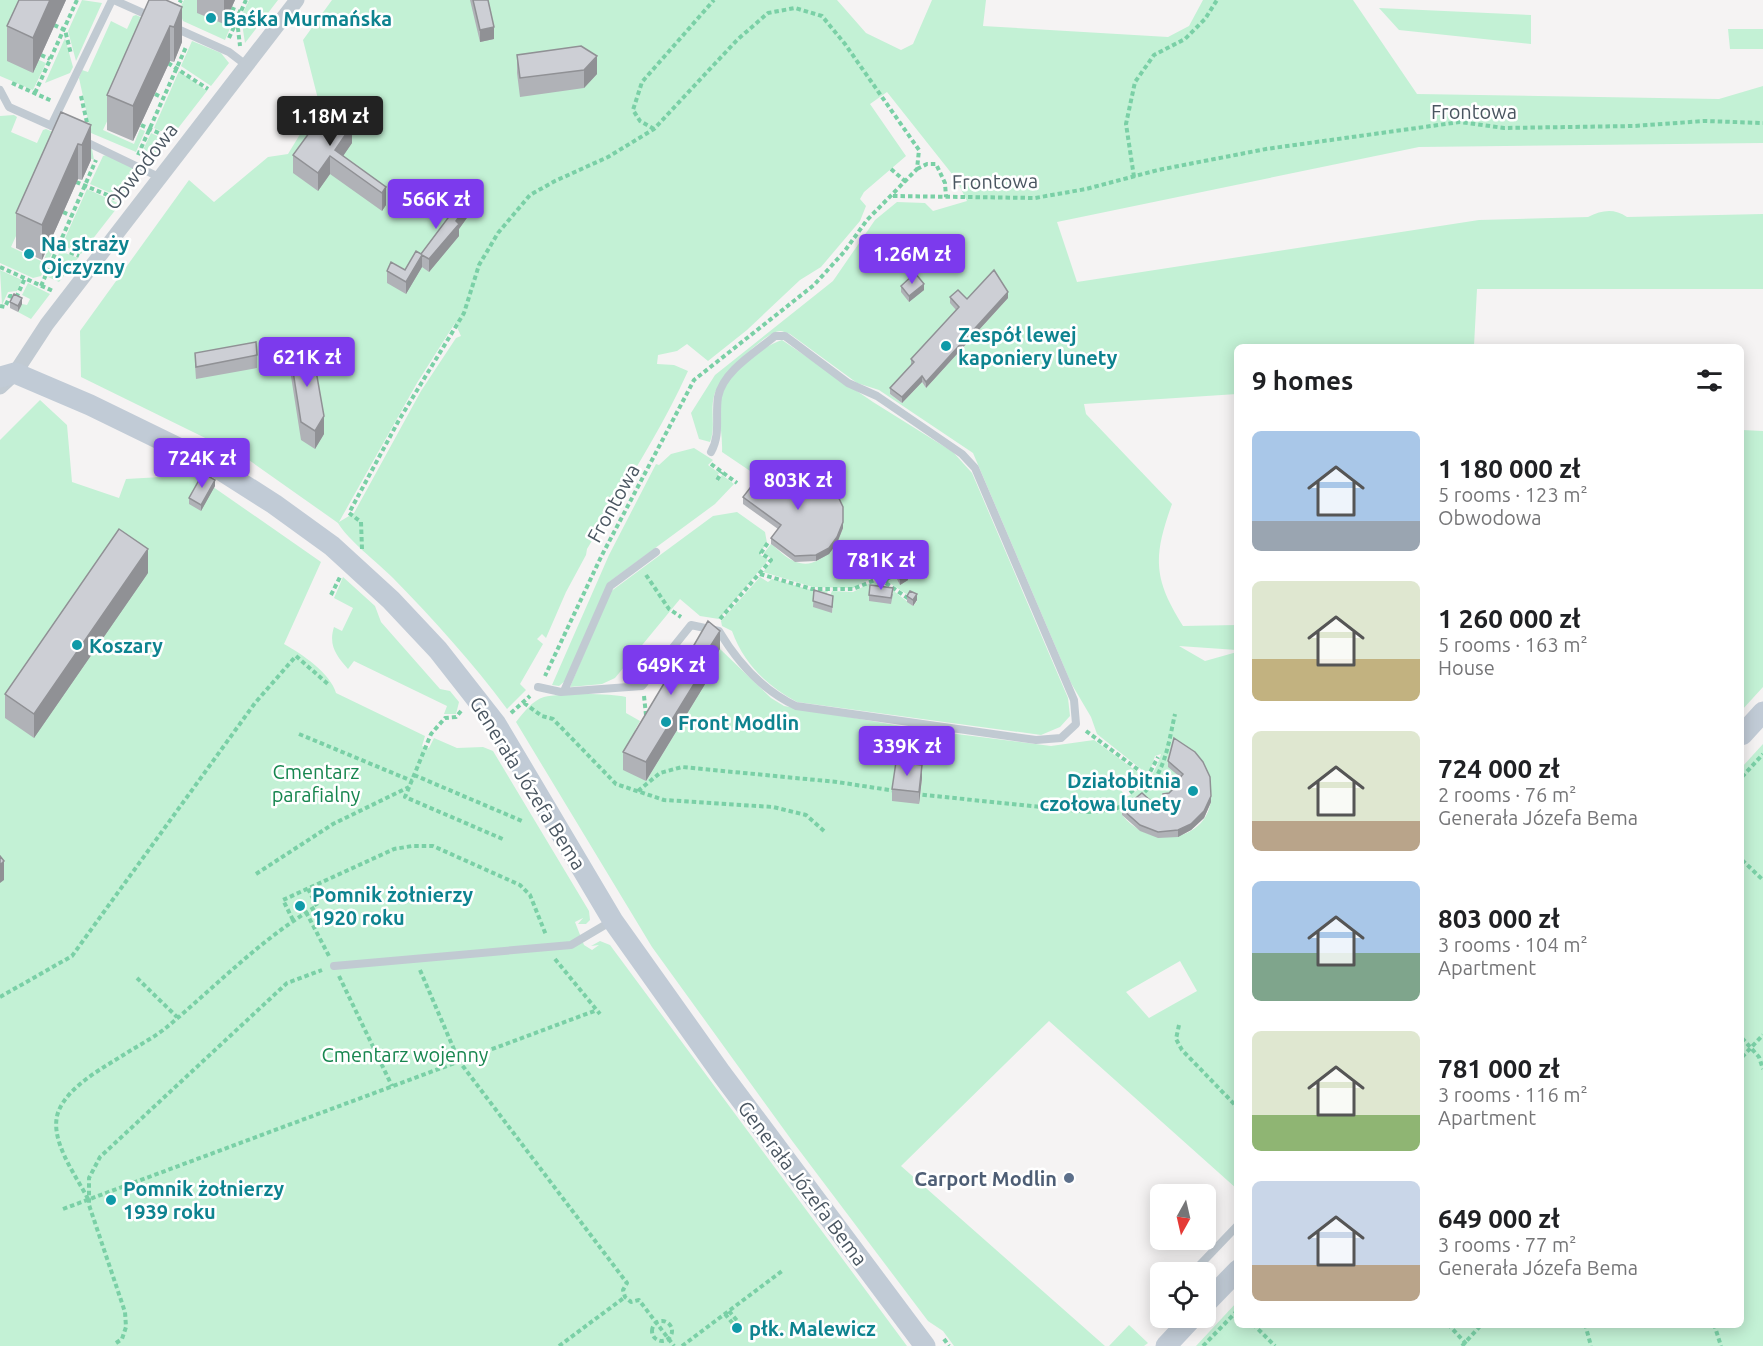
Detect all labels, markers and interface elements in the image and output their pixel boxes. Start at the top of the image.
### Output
place label: Baśka Murmańska [223,7,392,30]
marker: Baśka Murmańska [204,11,218,25]
pin: 1.18M zł [268,96,392,147]
street label: Frontowa [1431,100,1517,123]
text: 1.18M zł [291,104,369,127]
street label: Obwodowa [100,118,182,214]
street label: Frontowa [952,169,1038,193]
pin: 566K zł [381,179,491,230]
text: 566K zł [402,187,470,210]
place label: Na straży Ojczyzny [41,232,130,278]
pin: 1.26M zł [850,234,974,285]
text: 1.26M zł [873,242,951,265]
marker: Na straży Ojczyzny [22,247,36,261]
place label: Zespół lewej kaponiery lunety [958,323,1118,369]
pin: 621K zł [252,337,362,388]
marker: Zespół lewej kaponiery lunety [939,339,953,353]
text: 621K zł [273,345,341,368]
icon: filters [1693,364,1726,397]
text: 9 homes [1252,366,1353,395]
pin: 724K zł [147,438,257,489]
text: 724K zł [168,446,236,469]
text: 1 180 000 zł [1438,454,1581,483]
icon: home [1300,455,1372,527]
street label: Frontowa [582,460,644,546]
pin: 803K zł [743,460,853,511]
text: 803K zł [764,468,832,491]
text: 5 rooms · 123 m² [1438,483,1588,506]
text: Obwodowa [1438,506,1542,529]
pin: 781K zł [826,540,936,591]
text: 781K zł [847,548,915,571]
text: 1 260 000 zł [1438,604,1581,633]
icon: home [1300,605,1372,677]
text: 5 rooms · 163 m² [1438,633,1588,656]
place label: Koszary [89,634,163,657]
marker: Koszary [70,638,84,652]
pin: 649K zł [616,645,726,696]
text: 649K zł [637,653,705,676]
text: House [1438,656,1495,679]
street label: Generała Józefa Bema [465,692,591,874]
place label: Front Modlin [678,711,799,734]
marker: Front Modlin [659,715,673,729]
pin: 339K zł [852,726,962,777]
text: 339K zł [873,734,941,757]
text: 724 000 zł [1438,754,1560,783]
icon: home [1300,755,1372,827]
park label: Cmentarz parafialny [272,760,361,806]
place label: Działobitnia czołowa lunety [1040,769,1181,815]
text: 2 rooms · 76 m² [1438,783,1576,806]
marker: Działobitnia czołowa lunety [1186,784,1200,798]
text: Generała Józefa Bema [1438,806,1638,829]
place label: Pomnik żołnierzy 1920 roku [312,883,473,929]
marker: Pomnik żołnierzy 1920 roku [293,899,307,913]
text: 803 000 zł [1438,904,1560,933]
icon: home [1300,905,1372,977]
text: 3 rooms · 104 m² [1438,933,1588,956]
text: Apartment [1438,956,1536,979]
park label: Cmentarz wojenny [322,1043,489,1066]
text: 781 000 zł [1438,1054,1560,1083]
icon: home [1300,1055,1372,1127]
text: 3 rooms · 116 m² [1438,1083,1588,1106]
street label: Generała Józefa Bema [734,1096,872,1270]
text: Apartment [1438,1106,1536,1129]
place label: Carport Modlin [914,1167,1057,1190]
marker: Carport Modlin [1062,1171,1076,1185]
place label: Pomnik żołnierzy 1939 roku [123,1177,284,1223]
north arrow [1150,1184,1216,1250]
map controls [1150,1184,1216,1328]
marker: Pomnik żołnierzy 1939 roku [104,1193,118,1207]
text: 649 000 zł [1438,1204,1560,1233]
icon: home [1300,1205,1372,1277]
text: 3 rooms · 77 m² [1438,1233,1576,1256]
text: Generała Józefa Bema [1438,1256,1638,1279]
button: locate [1150,1262,1216,1328]
place label: płk. Malewicz [749,1317,876,1340]
marker: płk. Malewicz [730,1321,744,1335]

